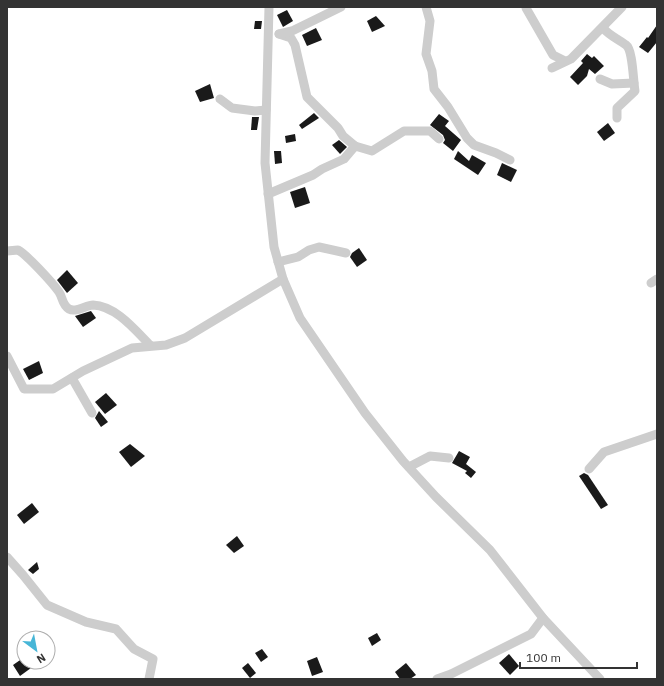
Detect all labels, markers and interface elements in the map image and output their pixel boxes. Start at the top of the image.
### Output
north arrow [16,630,56,670]
scale bar [520,644,637,670]
text: N [34,650,48,667]
text: 100 m [526,650,561,665]

